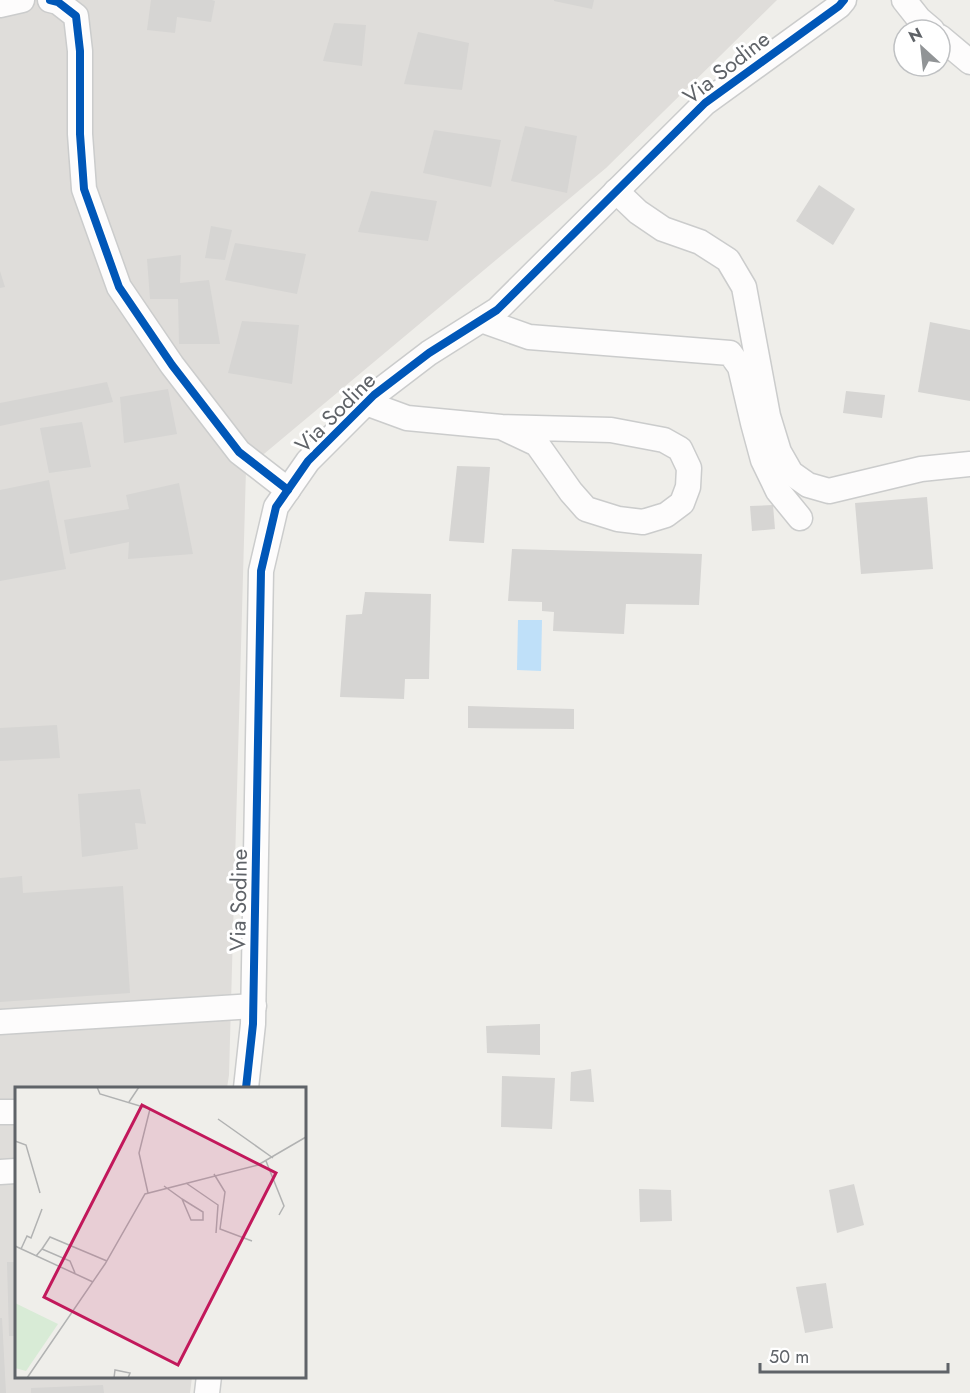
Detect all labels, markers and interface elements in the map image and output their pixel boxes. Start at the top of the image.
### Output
north arrow [892,18,952,78]
text: N [905,22,926,48]
street label: Via Sodine [676,23,776,111]
street label: Via Sodine [287,364,383,460]
street label: Via Sodine [221,848,255,952]
inset map [15,1087,306,1378]
scale bar [760,1336,948,1374]
text: 50 m [769,1344,809,1370]

